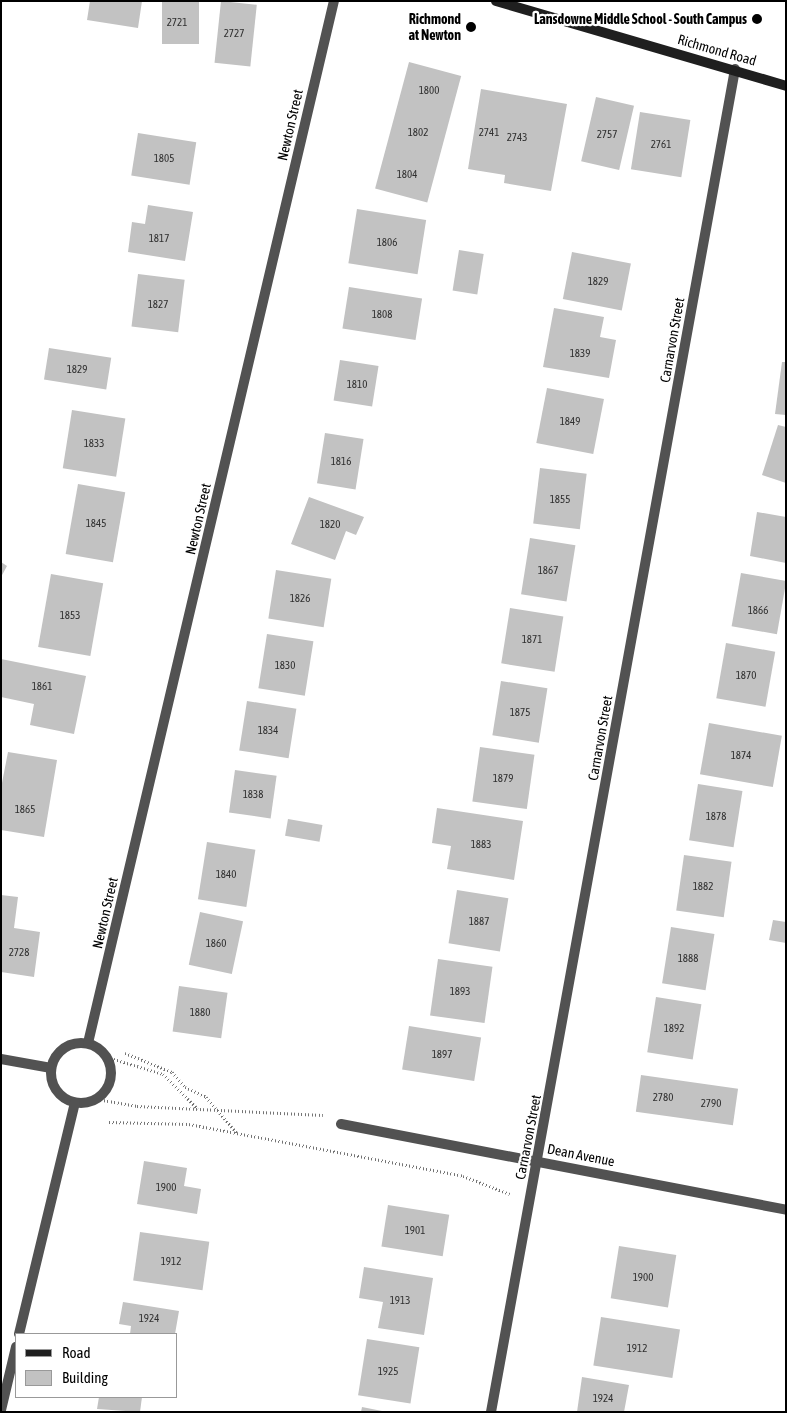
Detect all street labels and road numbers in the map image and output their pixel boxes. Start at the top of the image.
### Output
street label: Richmond Road [676,31,758,69]
street label: Newton Street [274,88,306,162]
street label: Carnarvon Street [656,296,688,384]
street label: Newton Street [182,482,214,556]
street label: Carnarvon Street [584,694,616,782]
street label: Newton Street [89,876,121,950]
street label: Carnarvon Street [512,1093,544,1181]
street label: Dean Avenue [546,1140,616,1170]

